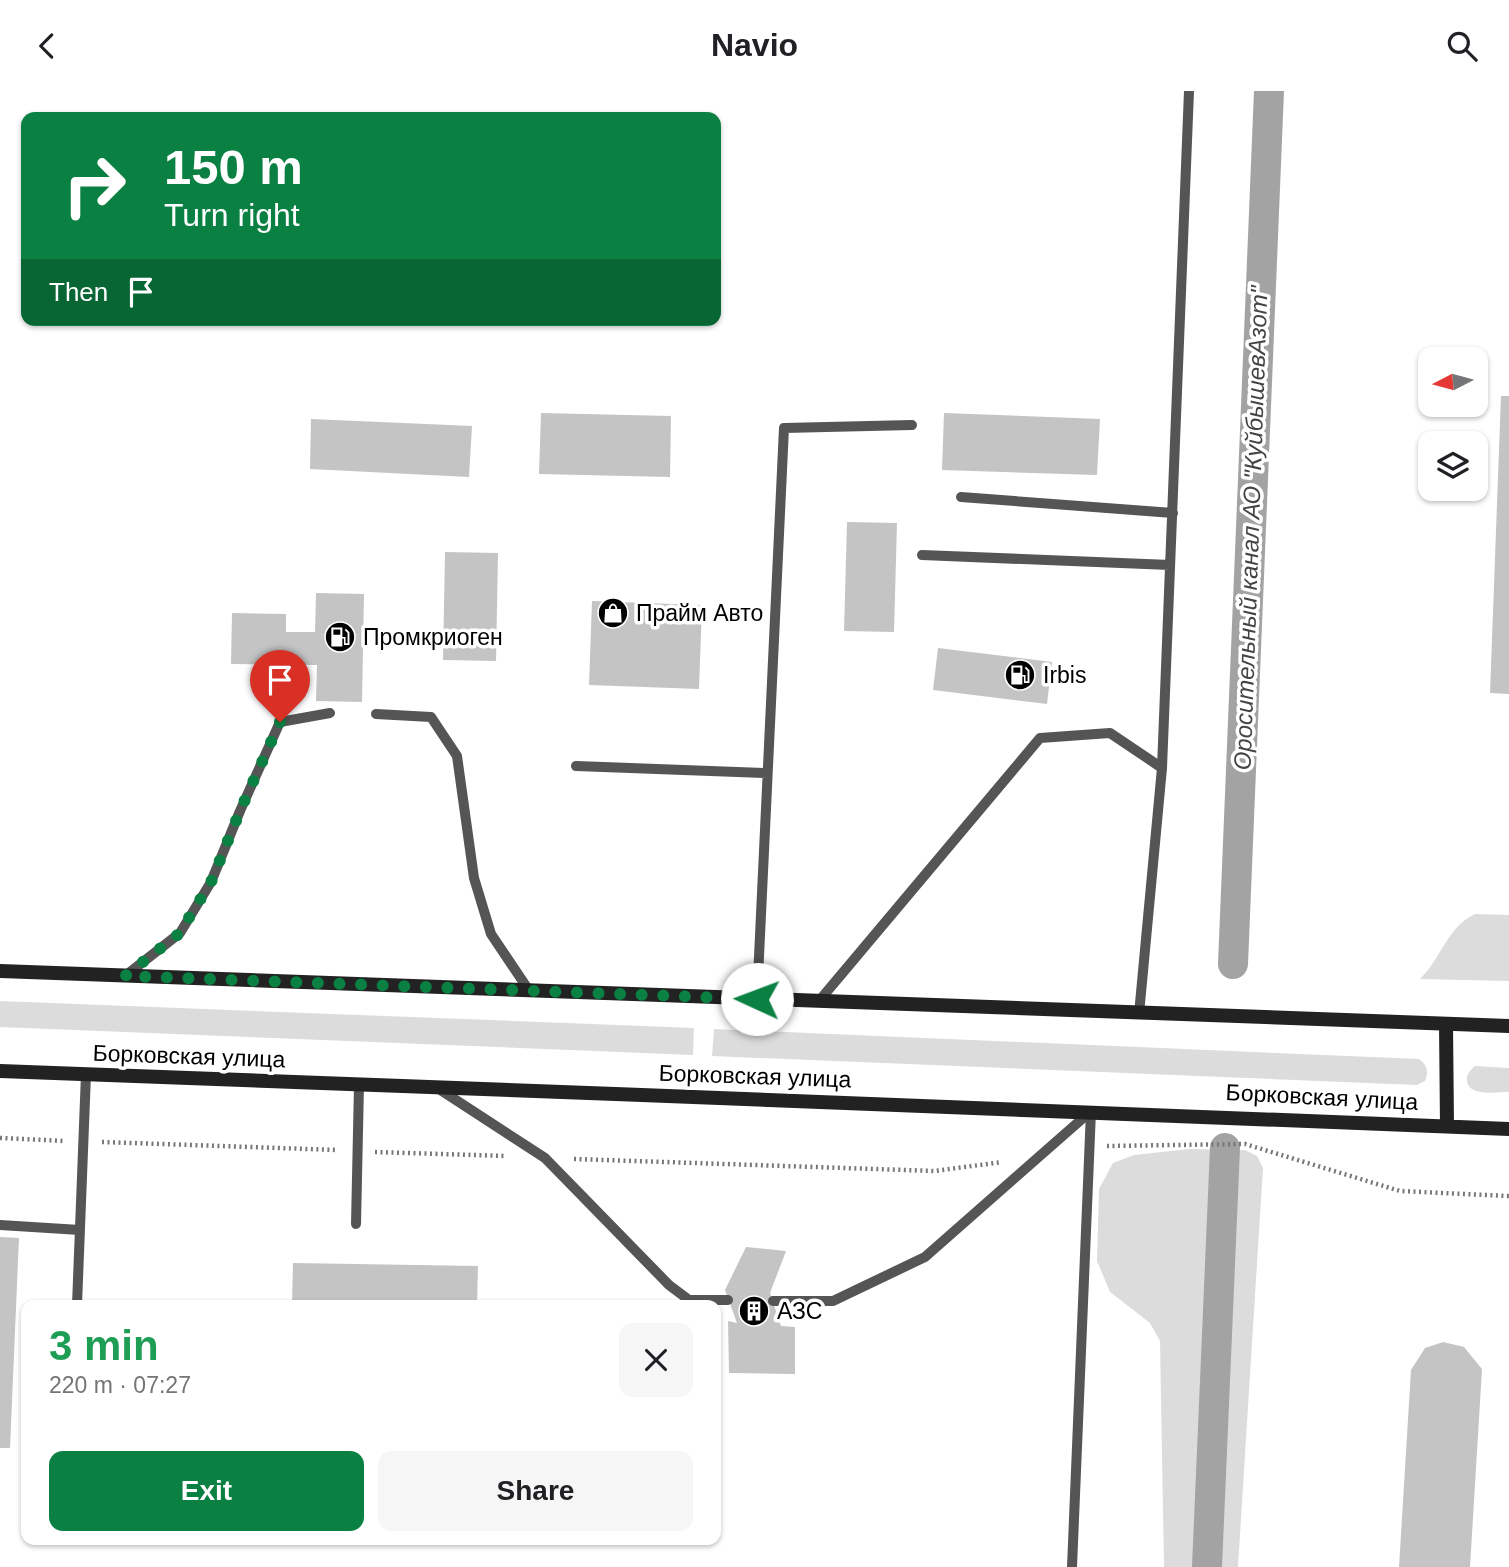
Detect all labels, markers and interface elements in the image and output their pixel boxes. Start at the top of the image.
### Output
icon: back [28,27,66,65]
text: Navio [711,27,798,63]
icon: search [1443,27,1481,65]
icon: right [49,140,140,231]
text: 150 m [164,140,303,194]
text: Turn right [164,197,300,233]
icon: arrive [122,273,160,311]
text: Then [49,277,108,307]
water label: Оросительный канал АО "КуйбышевАзот" [1229,284,1273,771]
north arrow [1418,347,1488,417]
map controls [1418,347,1488,501]
button: layers [1418,431,1488,501]
shop icon: Прайм Авто [596,596,630,630]
place label: Прайм Авто [636,600,763,626]
fuel station icon: Промкриоген [323,620,357,654]
place label: Промкриоген [363,624,503,650]
pin [250,650,310,722]
fuel station icon: Irbis [1003,658,1037,692]
icon: arrive [261,661,299,699]
place label: Irbis [1043,662,1086,688]
position arrow [720,962,794,1036]
street label: Борковская улица [92,1040,286,1072]
street label: Борковская улица [658,1060,852,1092]
street label: Борковская улица [1225,1079,1419,1115]
building icon: АЗС [737,1294,771,1328]
place label: АЗС [777,1298,822,1324]
text: 3 min [49,1322,159,1369]
button: close [619,1323,693,1397]
text: 220 m · 07:27 [49,1372,191,1398]
button: Exit [49,1451,364,1531]
button: Share [378,1451,693,1531]

